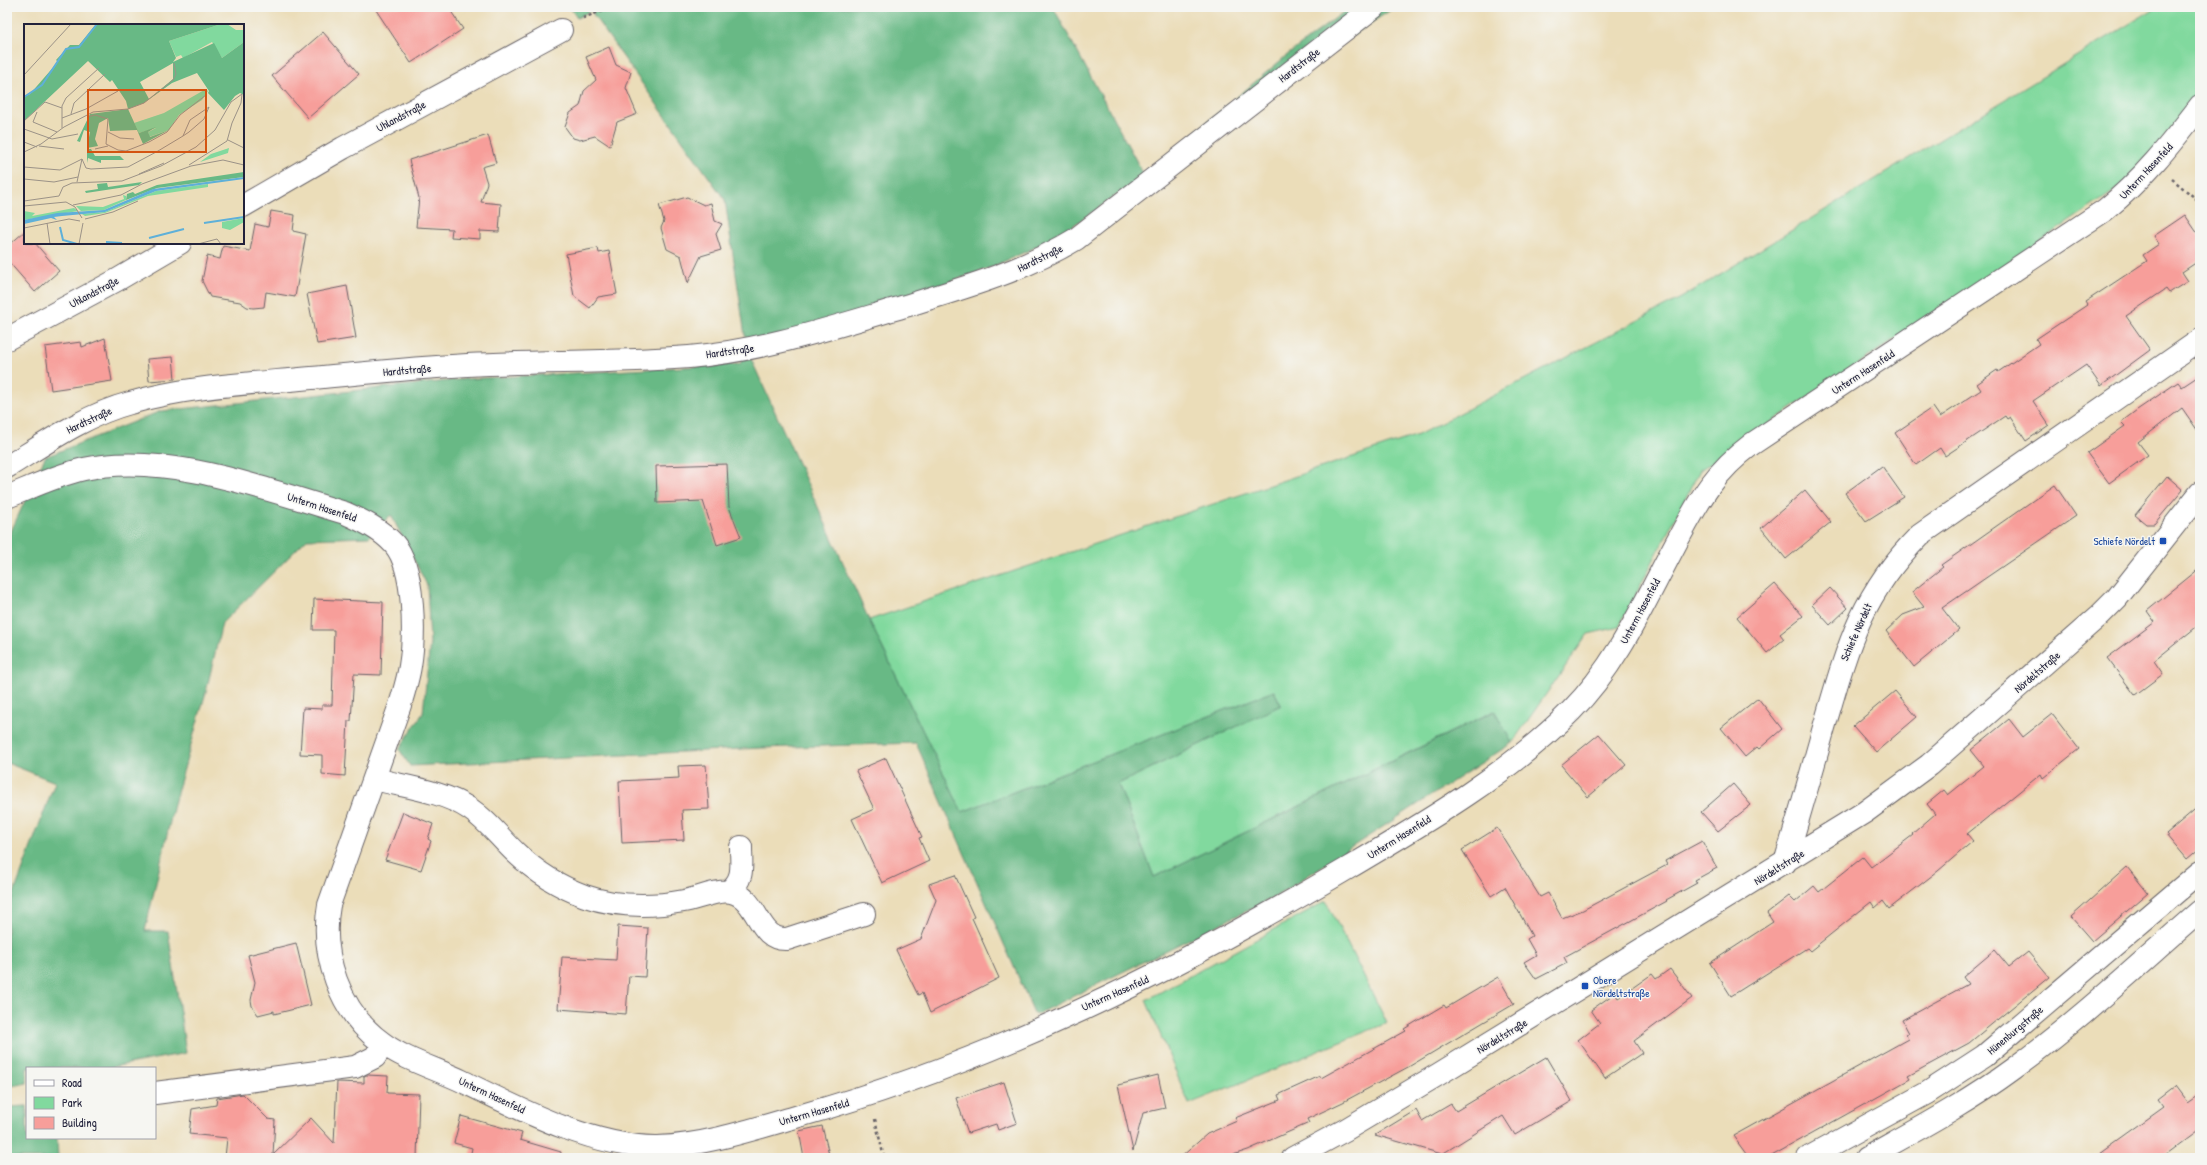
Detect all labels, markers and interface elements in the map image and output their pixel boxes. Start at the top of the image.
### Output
inset map [24,24,244,244]
street label: Hardtstraße [1276,44,1323,85]
street label: Uhlandstraße [374,97,429,135]
street label: Unterm Hasenfeld [2116,139,2176,202]
street label: Hardtstraße [1015,241,1065,275]
street label: Uhlandstraße [67,273,122,311]
street label: Hardtstraße [705,341,756,361]
street label: Unterm Hasenfeld [1829,346,1898,397]
street label: Hardtstraße [382,361,432,379]
street label: Hardtstraße [64,403,115,437]
street label: Unterm Hasenfeld [286,489,359,525]
place label: Schiefe Nördelt [2093,534,2155,548]
marker: Schiefe Nördelt [2158,536,2168,546]
street label: Unterm Hasenfeld [1617,575,1663,646]
street label: Schiefe Nördelt [1837,601,1875,663]
street label: Nördeltstraße [2011,648,2063,696]
street label: Unterm Hasenfeld [1365,812,1434,862]
street label: Nördeltstraße [1751,846,1807,888]
street label: Unterm Hasenfeld [1079,972,1151,1014]
place label: Obere Nördeltstraße [1593,973,1650,1000]
marker: Obere Nördeltstraße [1580,981,1590,991]
street label: Hünenburgstraße [1984,1002,2046,1057]
street label: Nördeltstraße [1474,1015,1530,1057]
legend [26,1067,156,1139]
street label: Unterm Hasenfeld [456,1073,528,1117]
text: Road [62,1074,82,1091]
text: Park [62,1094,82,1111]
street label: Unterm Hasenfeld [777,1095,851,1129]
text: Building [62,1114,97,1131]

